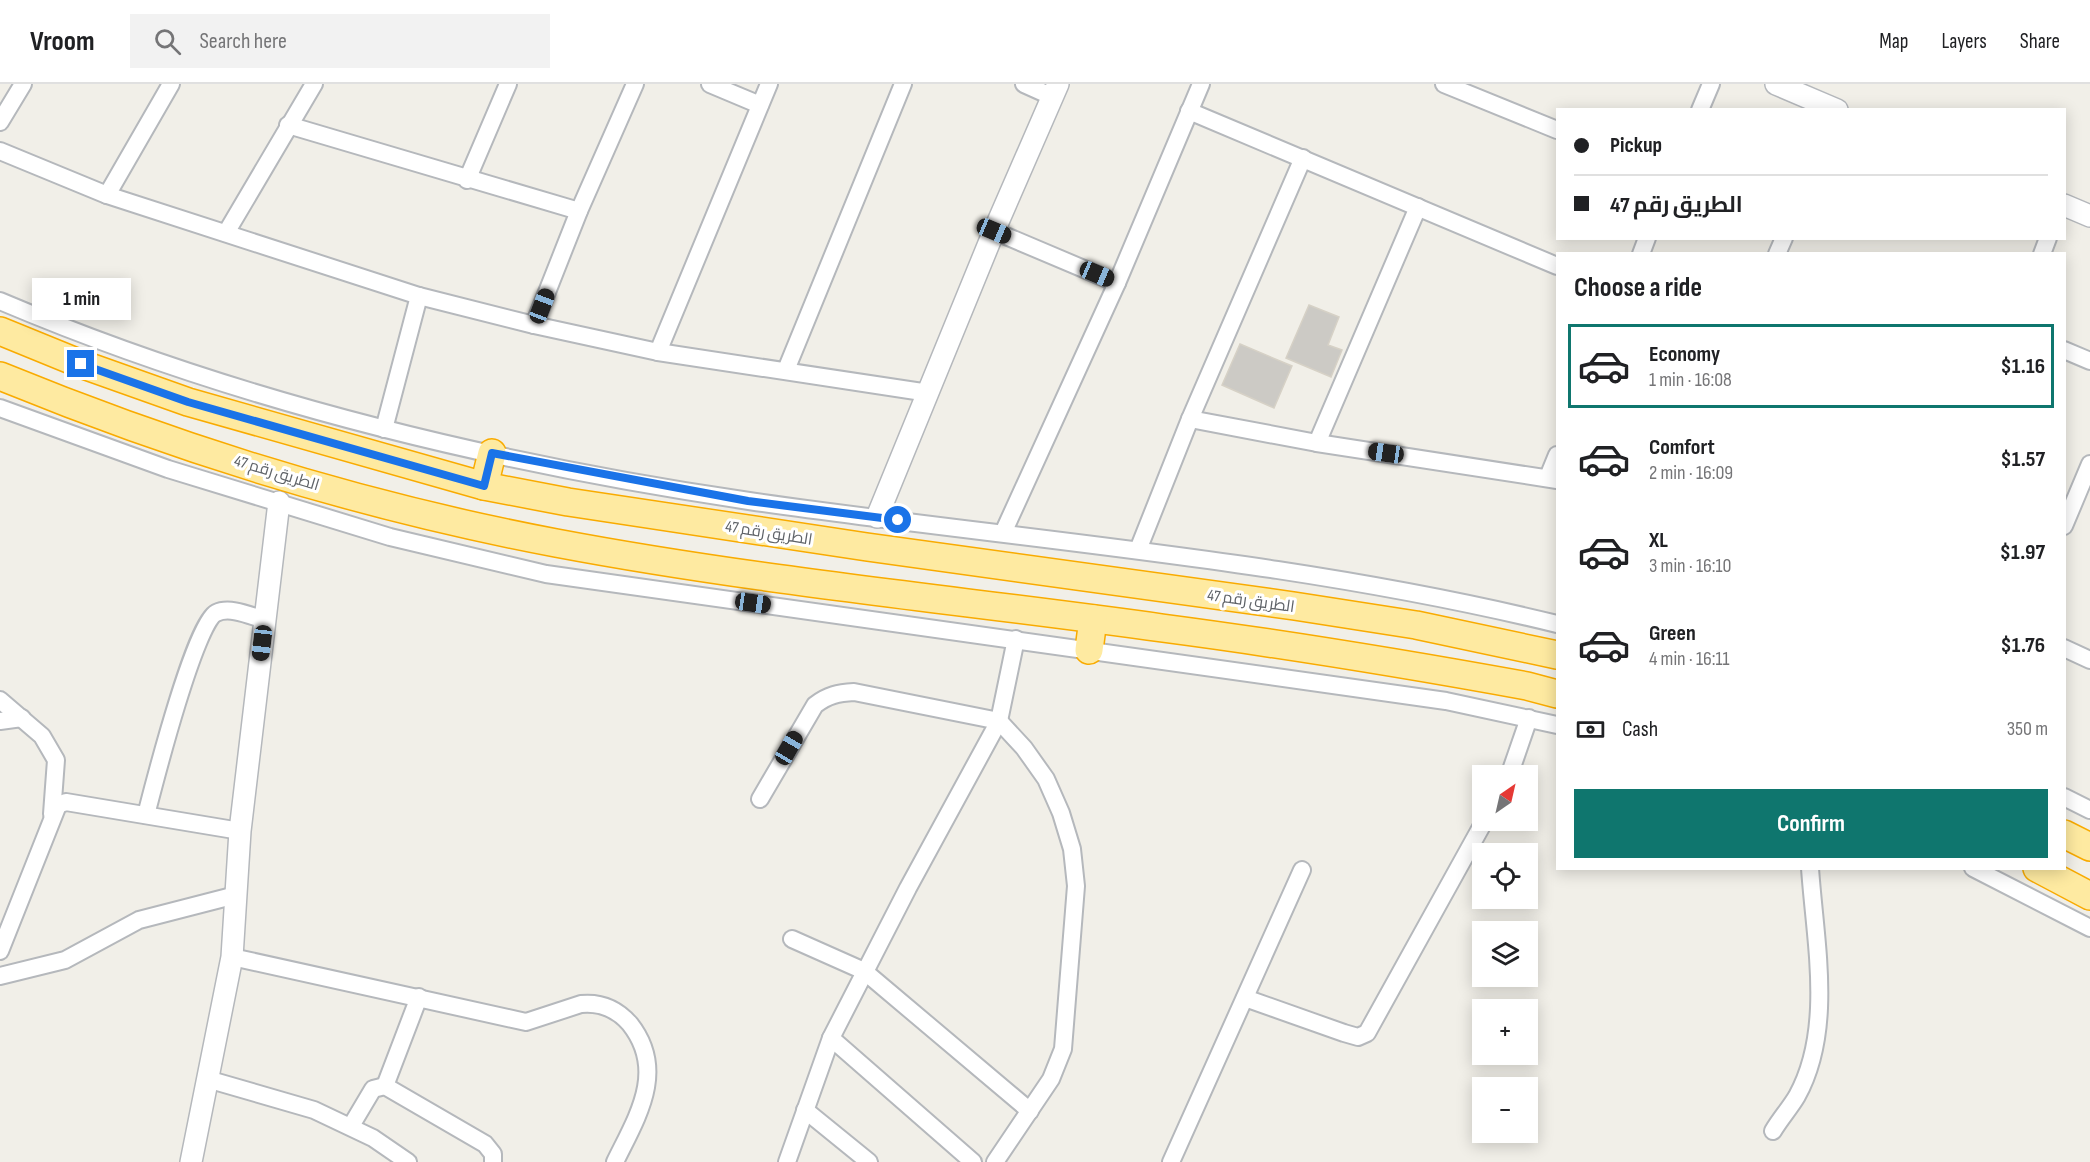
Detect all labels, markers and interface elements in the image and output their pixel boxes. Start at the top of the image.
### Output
search box [130,14,550,68]
text: Vroom [30,25,94,58]
icon: search [151,25,184,58]
text: Search here [199,28,287,55]
text: Map [1879,29,1908,54]
text: Layers [1941,29,1987,54]
text: Share [2020,29,2060,54]
text: Pickup [1610,132,1662,159]
text: الطريق رقم 47 [1610,192,1743,219]
car [974,216,1014,246]
car [1077,259,1117,289]
text: Choose a ride [1574,272,1702,304]
callout: 1 min [32,277,130,319]
car [527,286,557,326]
text: 1 min [63,287,100,311]
icon: car [1577,339,1631,393]
text: Economy [1649,341,1720,368]
route end [67,350,94,377]
text: $1.16 [2000,353,2045,380]
text: 1 min · 16:08 [1649,368,1732,392]
icon: car [1577,432,1631,486]
text: Comfort [1649,434,1715,461]
car [1367,442,1405,464]
text: $1.57 [2000,446,2045,473]
street label: الطريق رقم 47 [231,451,321,496]
text: 2 min · 16:09 [1649,461,1733,485]
route start [884,506,911,533]
street label: الطريق رقم 47 [724,517,814,551]
icon: car [1577,525,1631,579]
text: XL [1649,527,1668,554]
text: $1.97 [2000,539,2045,566]
text: 3 min · 16:10 [1649,554,1731,578]
street label: الطريق رقم 47 [1206,586,1296,618]
car [734,592,772,614]
icon: car [1577,618,1631,672]
text: Green [1649,620,1696,647]
car [251,624,273,662]
text: $1.76 [2000,632,2045,659]
text: 4 min · 16:11 [1649,647,1730,671]
icon: cash [1574,713,1607,746]
text: Cash [1622,716,1658,743]
text: 350 m [2007,717,2048,741]
car [772,728,806,768]
north arrow [1472,765,1538,831]
map controls [1472,765,1538,1143]
button: Confirm [1574,789,2048,858]
button: locate [1472,843,1538,909]
button: layers [1472,921,1538,987]
button: + [1472,999,1538,1065]
button: − [1472,1077,1538,1143]

